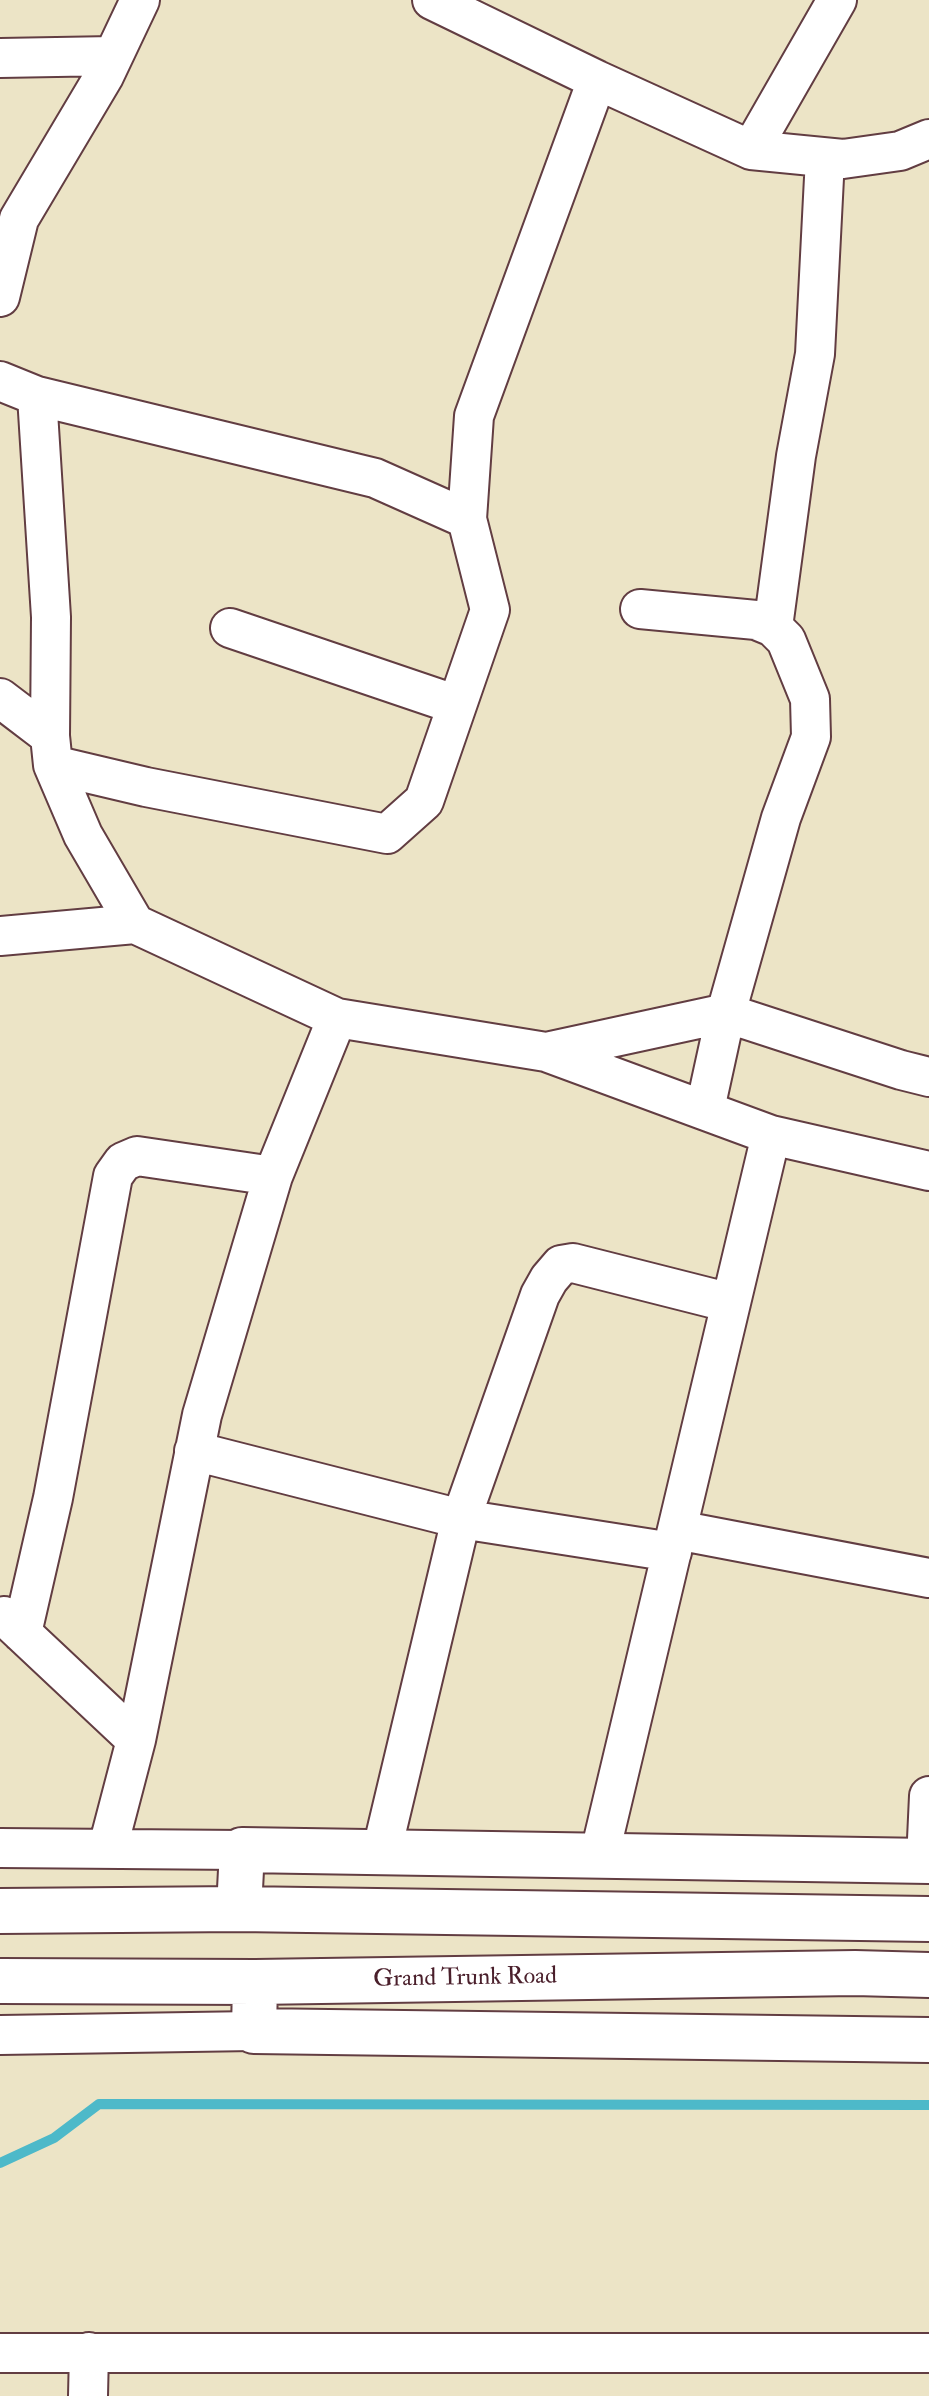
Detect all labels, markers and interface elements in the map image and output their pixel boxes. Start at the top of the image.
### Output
street label: Grand Trunk Road [373,1963,557,1995]

